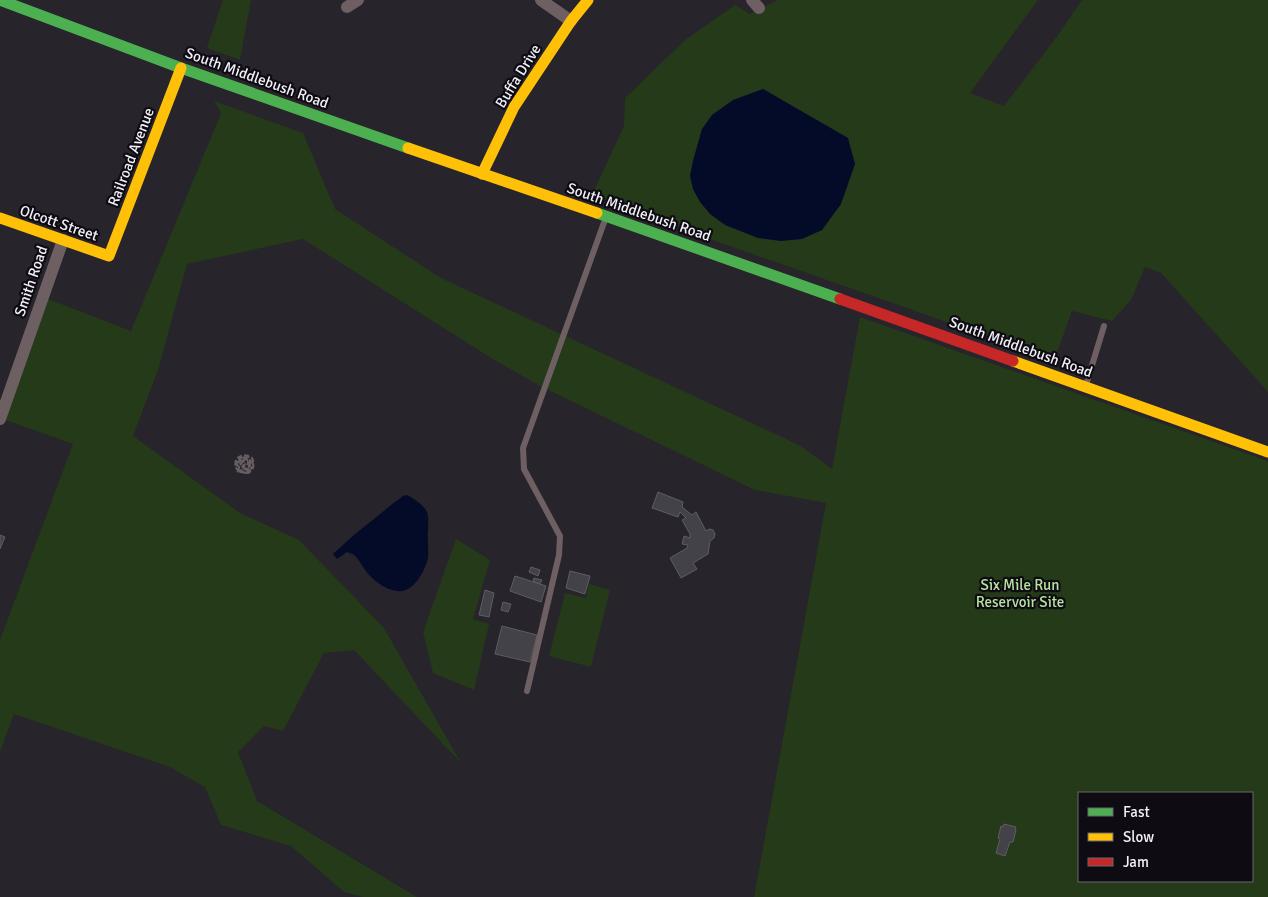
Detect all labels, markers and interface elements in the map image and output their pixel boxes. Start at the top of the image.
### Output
street label: Buffa Drive [491,41,545,111]
street label: South Middlebush Road [183,44,331,112]
street label: Railroad Avenue [104,105,158,209]
street label: South Middlebush Road [565,179,713,245]
street label: Olcott Street [17,201,101,245]
street label: Smith Road [11,243,51,318]
street label: South Middlebush Road [947,313,1095,381]
park label: Six Mile Run Reservoir Site [976,576,1064,611]
legend [1078,792,1253,882]
text: Fast [1123,803,1150,821]
text: Slow [1123,828,1154,846]
text: Jam [1123,853,1149,871]

